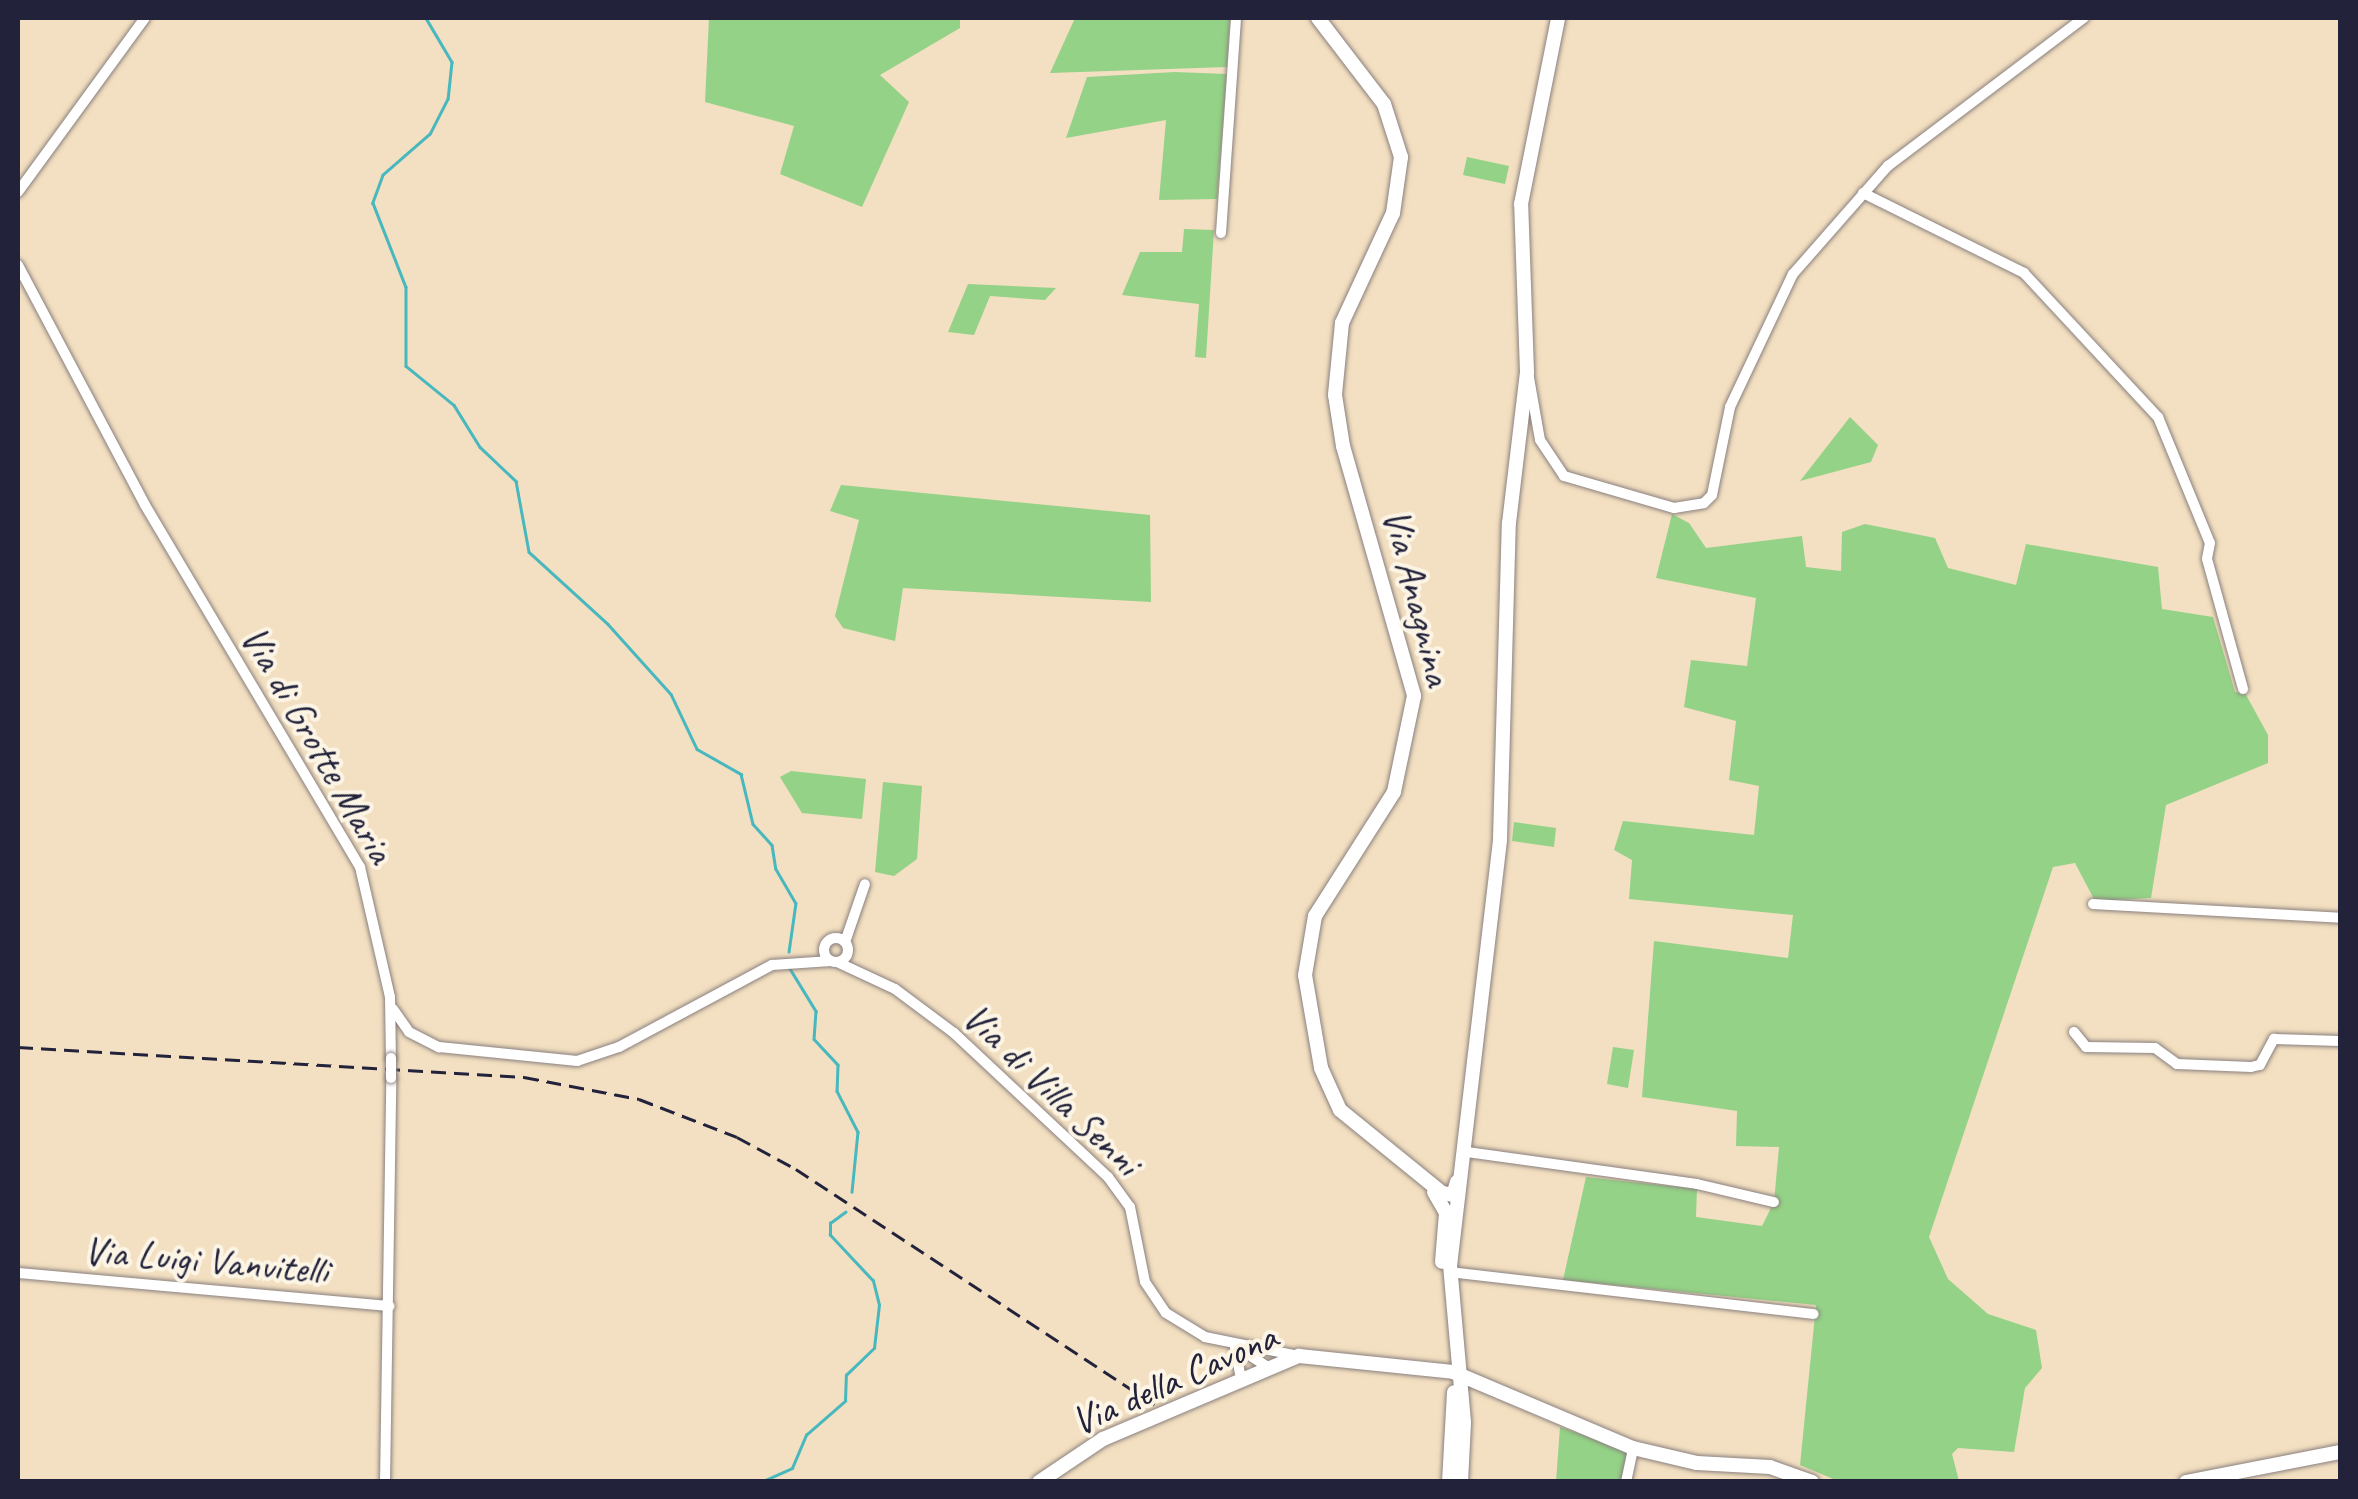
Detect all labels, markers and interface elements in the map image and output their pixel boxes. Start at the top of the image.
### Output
street label: Via Anagnina [1373,503,1463,691]
street label: Via di Grotte Maria [230,616,406,872]
street label: Via di Villa Senni [954,993,1150,1185]
street label: Via Luigi Vanvitelli [83,1226,329,1294]
street label: Via della Cavona [1065,1313,1283,1445]

